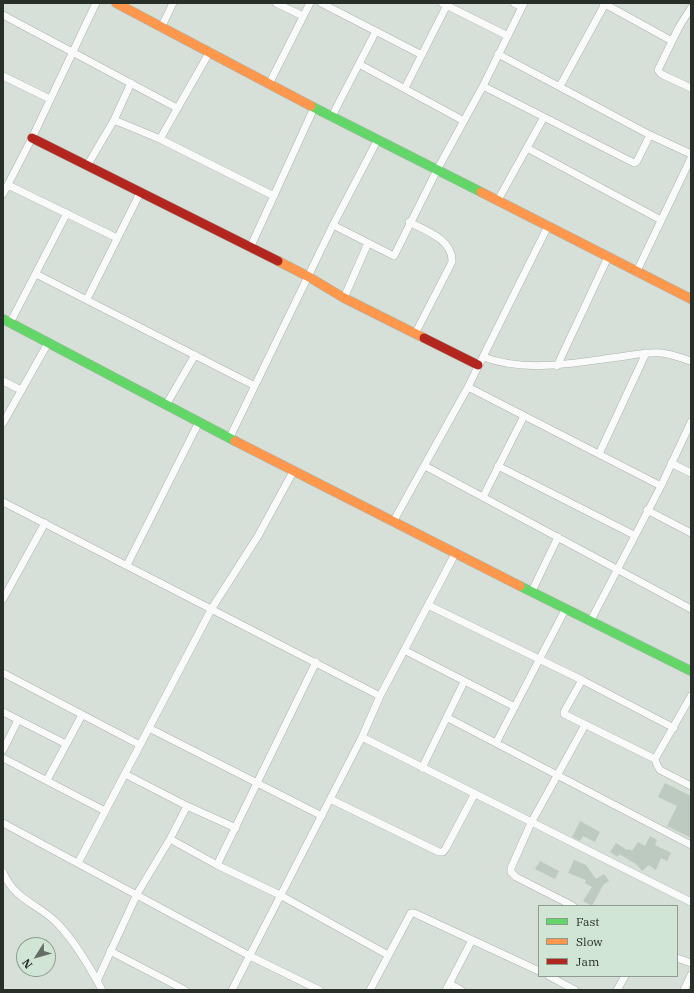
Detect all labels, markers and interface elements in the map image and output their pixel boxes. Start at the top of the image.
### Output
legend [538,905,678,977]
text: Fast [576,914,600,929]
text: Slow [576,934,603,949]
north arrow [16,937,56,977]
text: Jam [576,954,599,969]
text: N [19,956,35,971]

